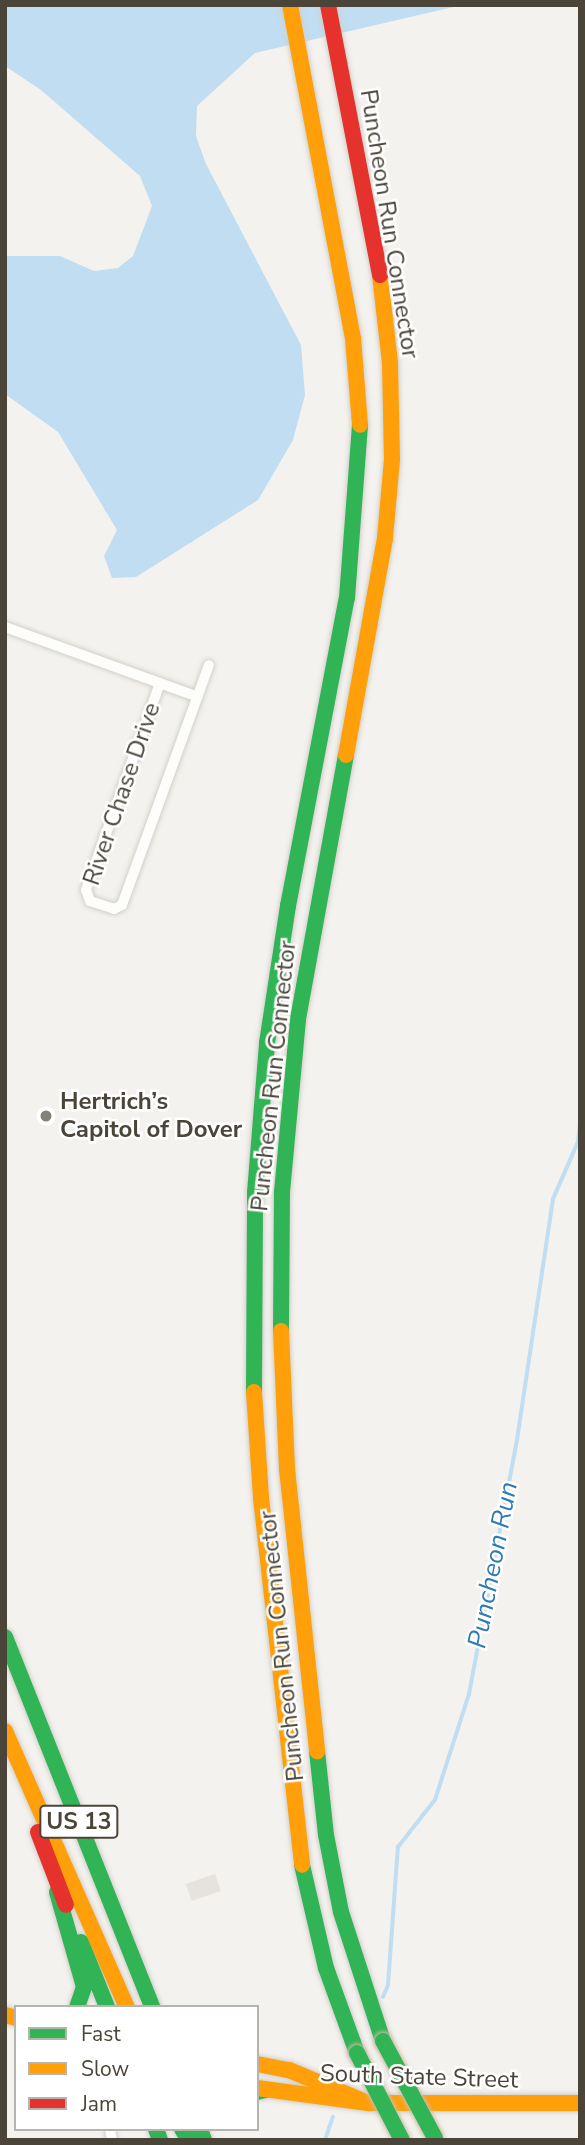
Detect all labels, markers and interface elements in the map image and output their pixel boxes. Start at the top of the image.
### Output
street label: Puncheon Run Connector [353,87,425,361]
street label: River Chase Drive [77,699,167,889]
street label: Puncheon Run Connector [245,939,303,1213]
place label: Hertrich’s Capitol of Dover [60,1088,242,1144]
marker: Hertrich’s Capitol of Dover [38,1108,54,1124]
water label: Puncheon Run [462,1479,524,1651]
street label: Puncheon Run Connector [253,1509,311,1783]
road number: US 13 [39,1802,119,1842]
legend [14,2005,259,2131]
text: Fast [81,2020,121,2048]
text: Slow [81,2055,129,2083]
street label: South State Street [319,2059,519,2095]
text: Jam [81,2090,117,2118]

